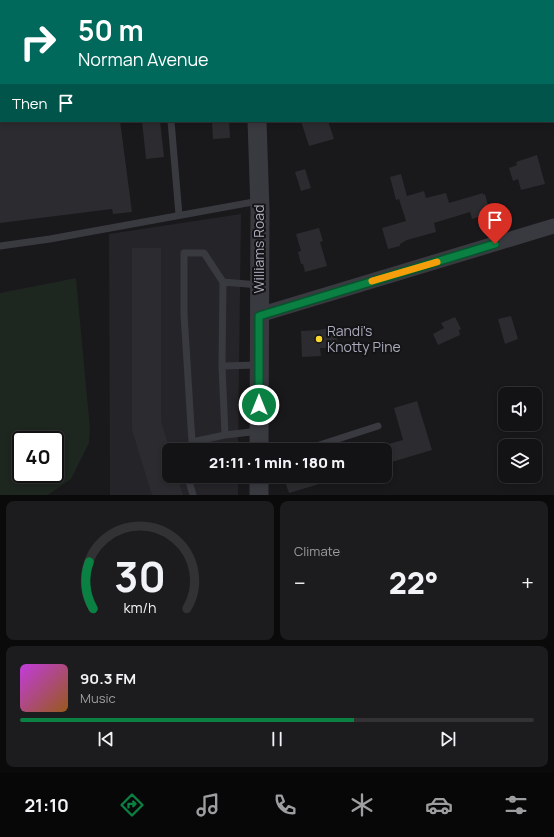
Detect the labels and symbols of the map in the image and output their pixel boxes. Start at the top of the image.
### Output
pin [478,203,512,244]
street label: Williams Road [249,205,268,293]
place label: Randi's Knotty Pine [327,321,401,356]
marker: Randi's Knotty Pine [314,334,324,344]
position arrow [238,384,280,426]
speed limit sign: 40 [12,431,64,483]

